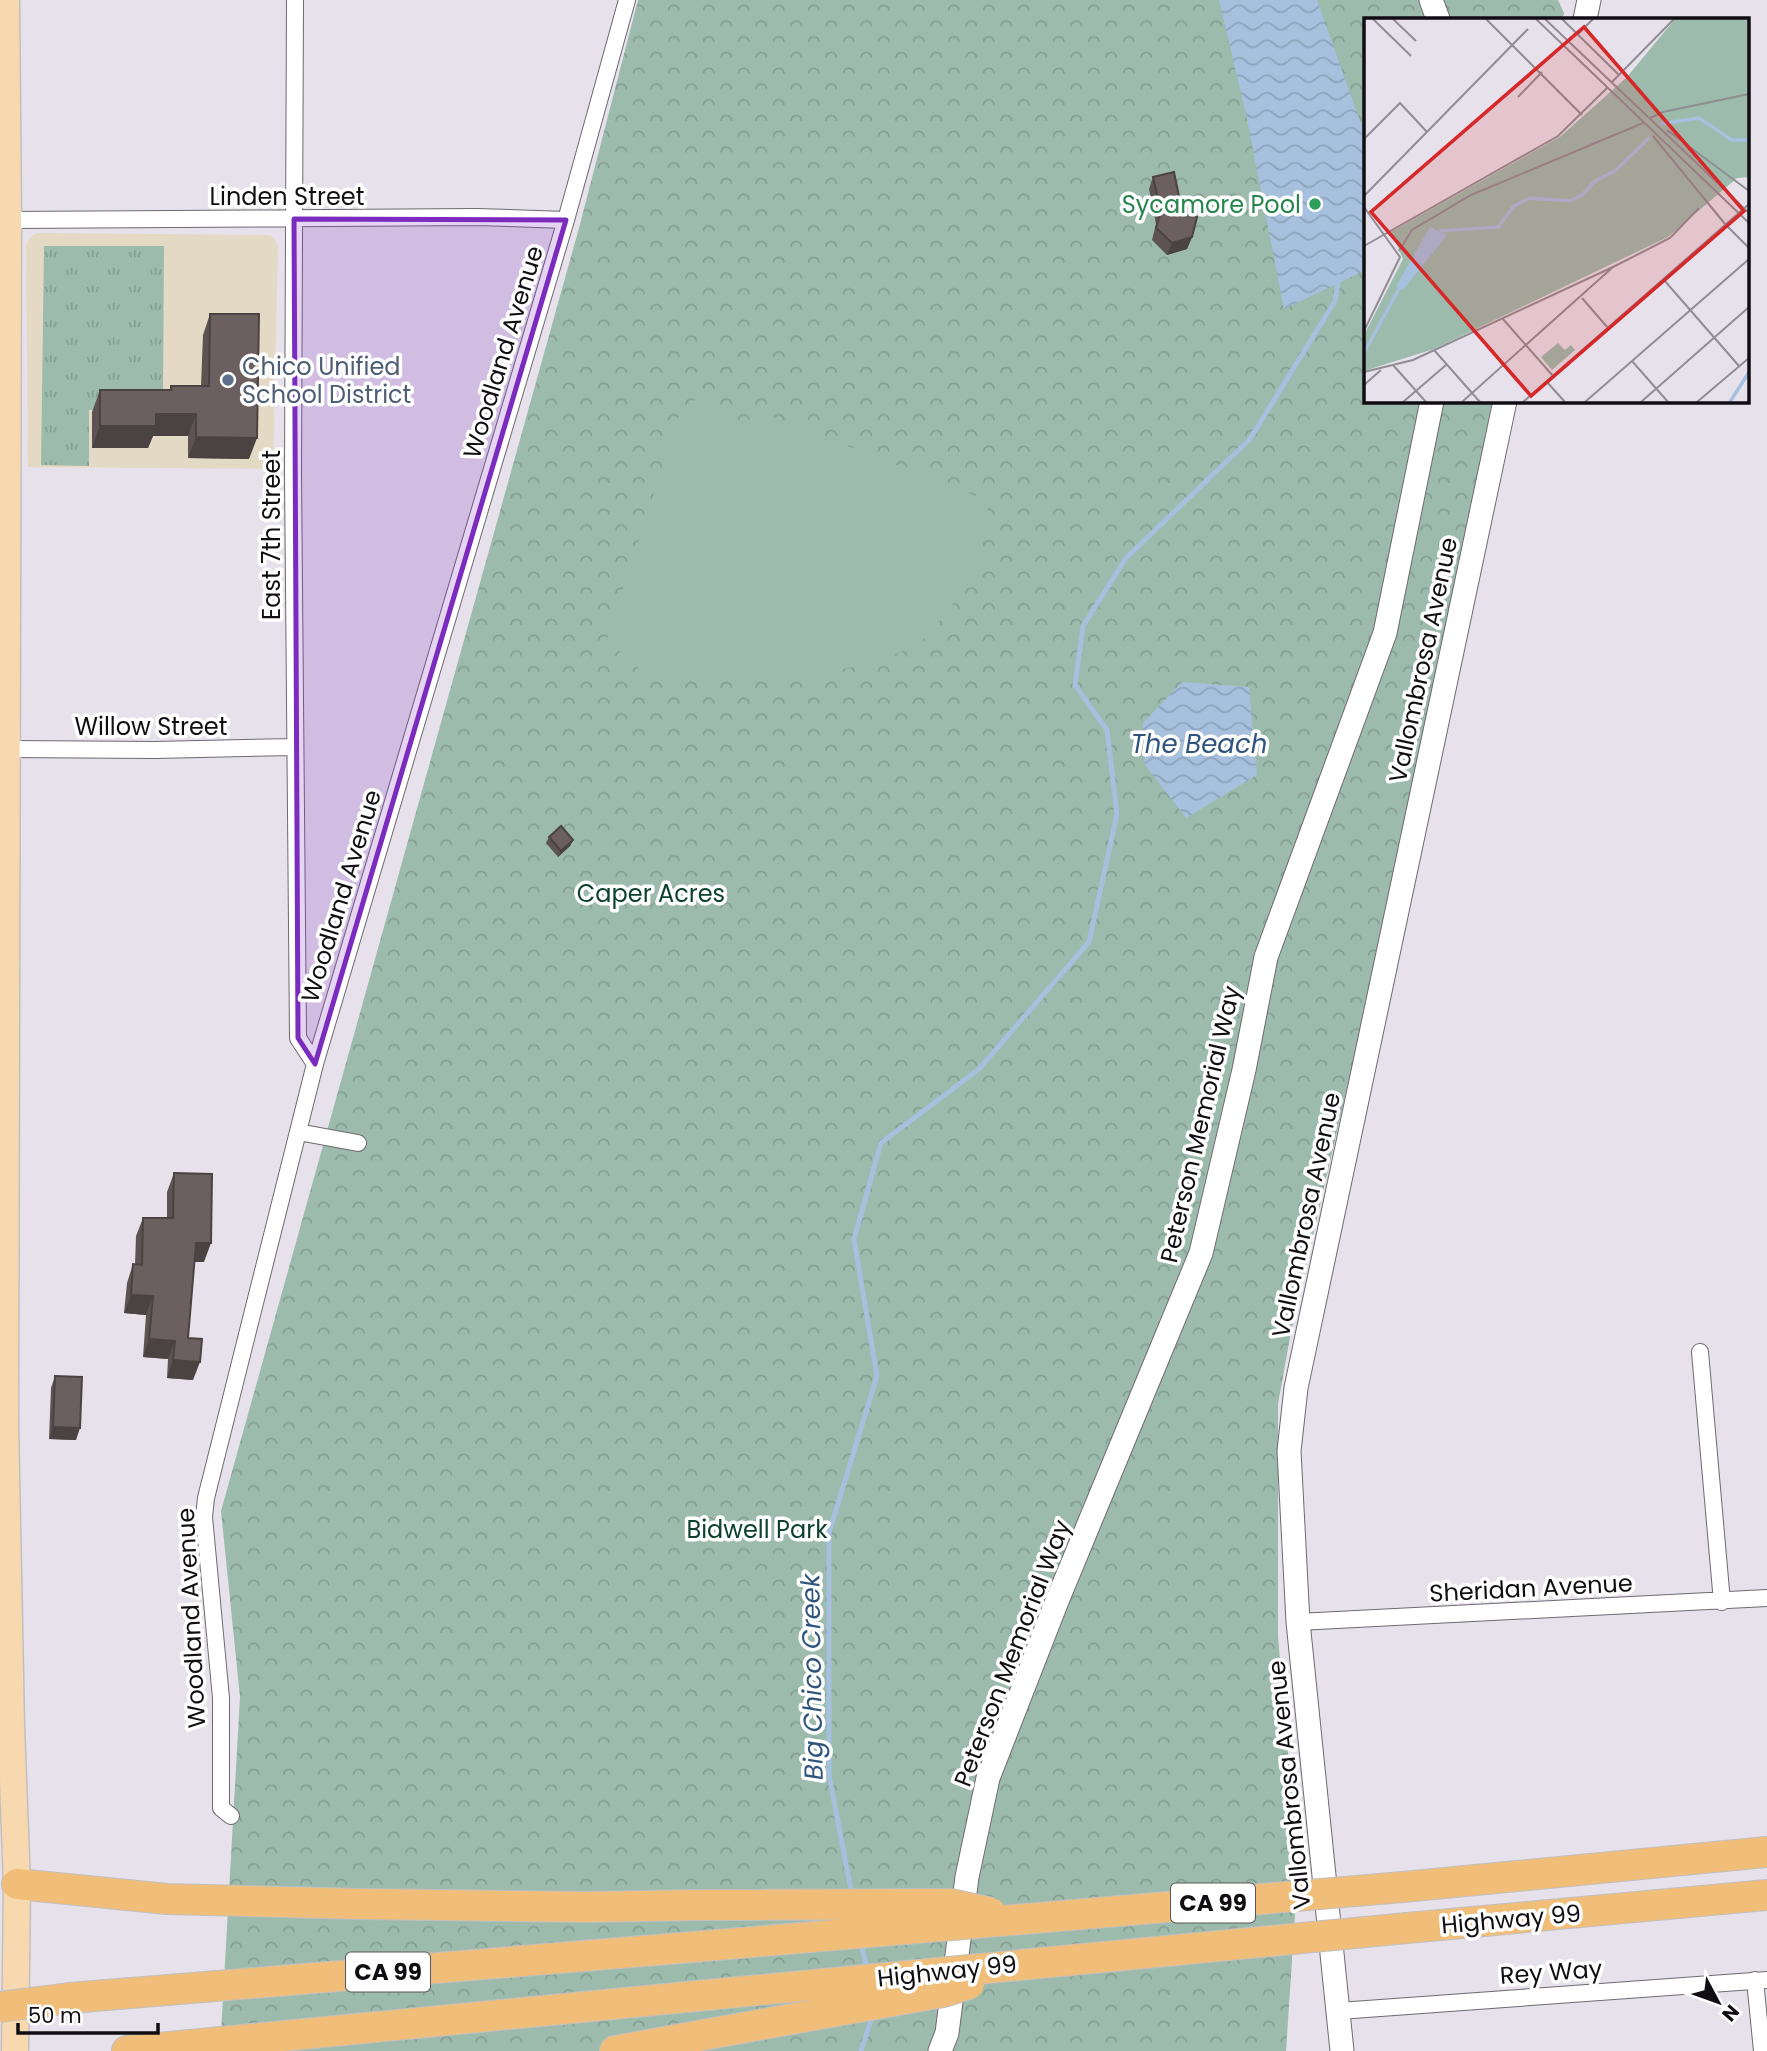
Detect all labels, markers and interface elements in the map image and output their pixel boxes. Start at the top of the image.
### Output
inset map [1364,18,1750,402]
street label: Linden Street [210,180,364,213]
place label: Sycamore Pool [1122,188,1301,221]
marker: Sycamore Pool [1307,196,1323,212]
street label: Woodland Avenue [455,242,551,462]
place label: Chico Unified School District [242,350,411,411]
marker: Chico Unified School District [220,372,236,388]
street label: East 7th Street [255,450,288,620]
street label: Vallombrosa Avenue [1381,534,1465,786]
street label: Willow Street [75,710,227,743]
water label: The Beach [1131,726,1267,762]
street label: Woodland Avenue [293,786,389,1006]
park label: Caper Acres [577,877,725,910]
street label: Peterson Memorial Way [1152,982,1248,1266]
street label: Vallombrosa Avenue [1264,1089,1348,1341]
street label: Woodland Avenue [169,1507,213,1729]
park label: Bidwell Park [686,1513,828,1546]
street label: Peterson Memorial Way [946,1514,1078,1791]
street label: Sheridan Avenue [1429,1566,1633,1610]
water label: Big Chico Creek [792,1572,832,1780]
street label: Vallombrosa Avenue [1260,1659,1318,1911]
road number: CA 99 [1171,1884,1255,1922]
street label: Highway 99 [1440,1896,1582,1942]
street label: Highway 99 [876,1947,1018,1995]
road number: CA 99 [346,1952,430,1992]
street label: Rey Way [1499,1952,1604,1992]
north arrow [1683,1967,1753,2037]
scale bar [18,1992,158,2036]
text: N [1716,1999,1745,2027]
text: 50 m [28,2001,82,2030]

